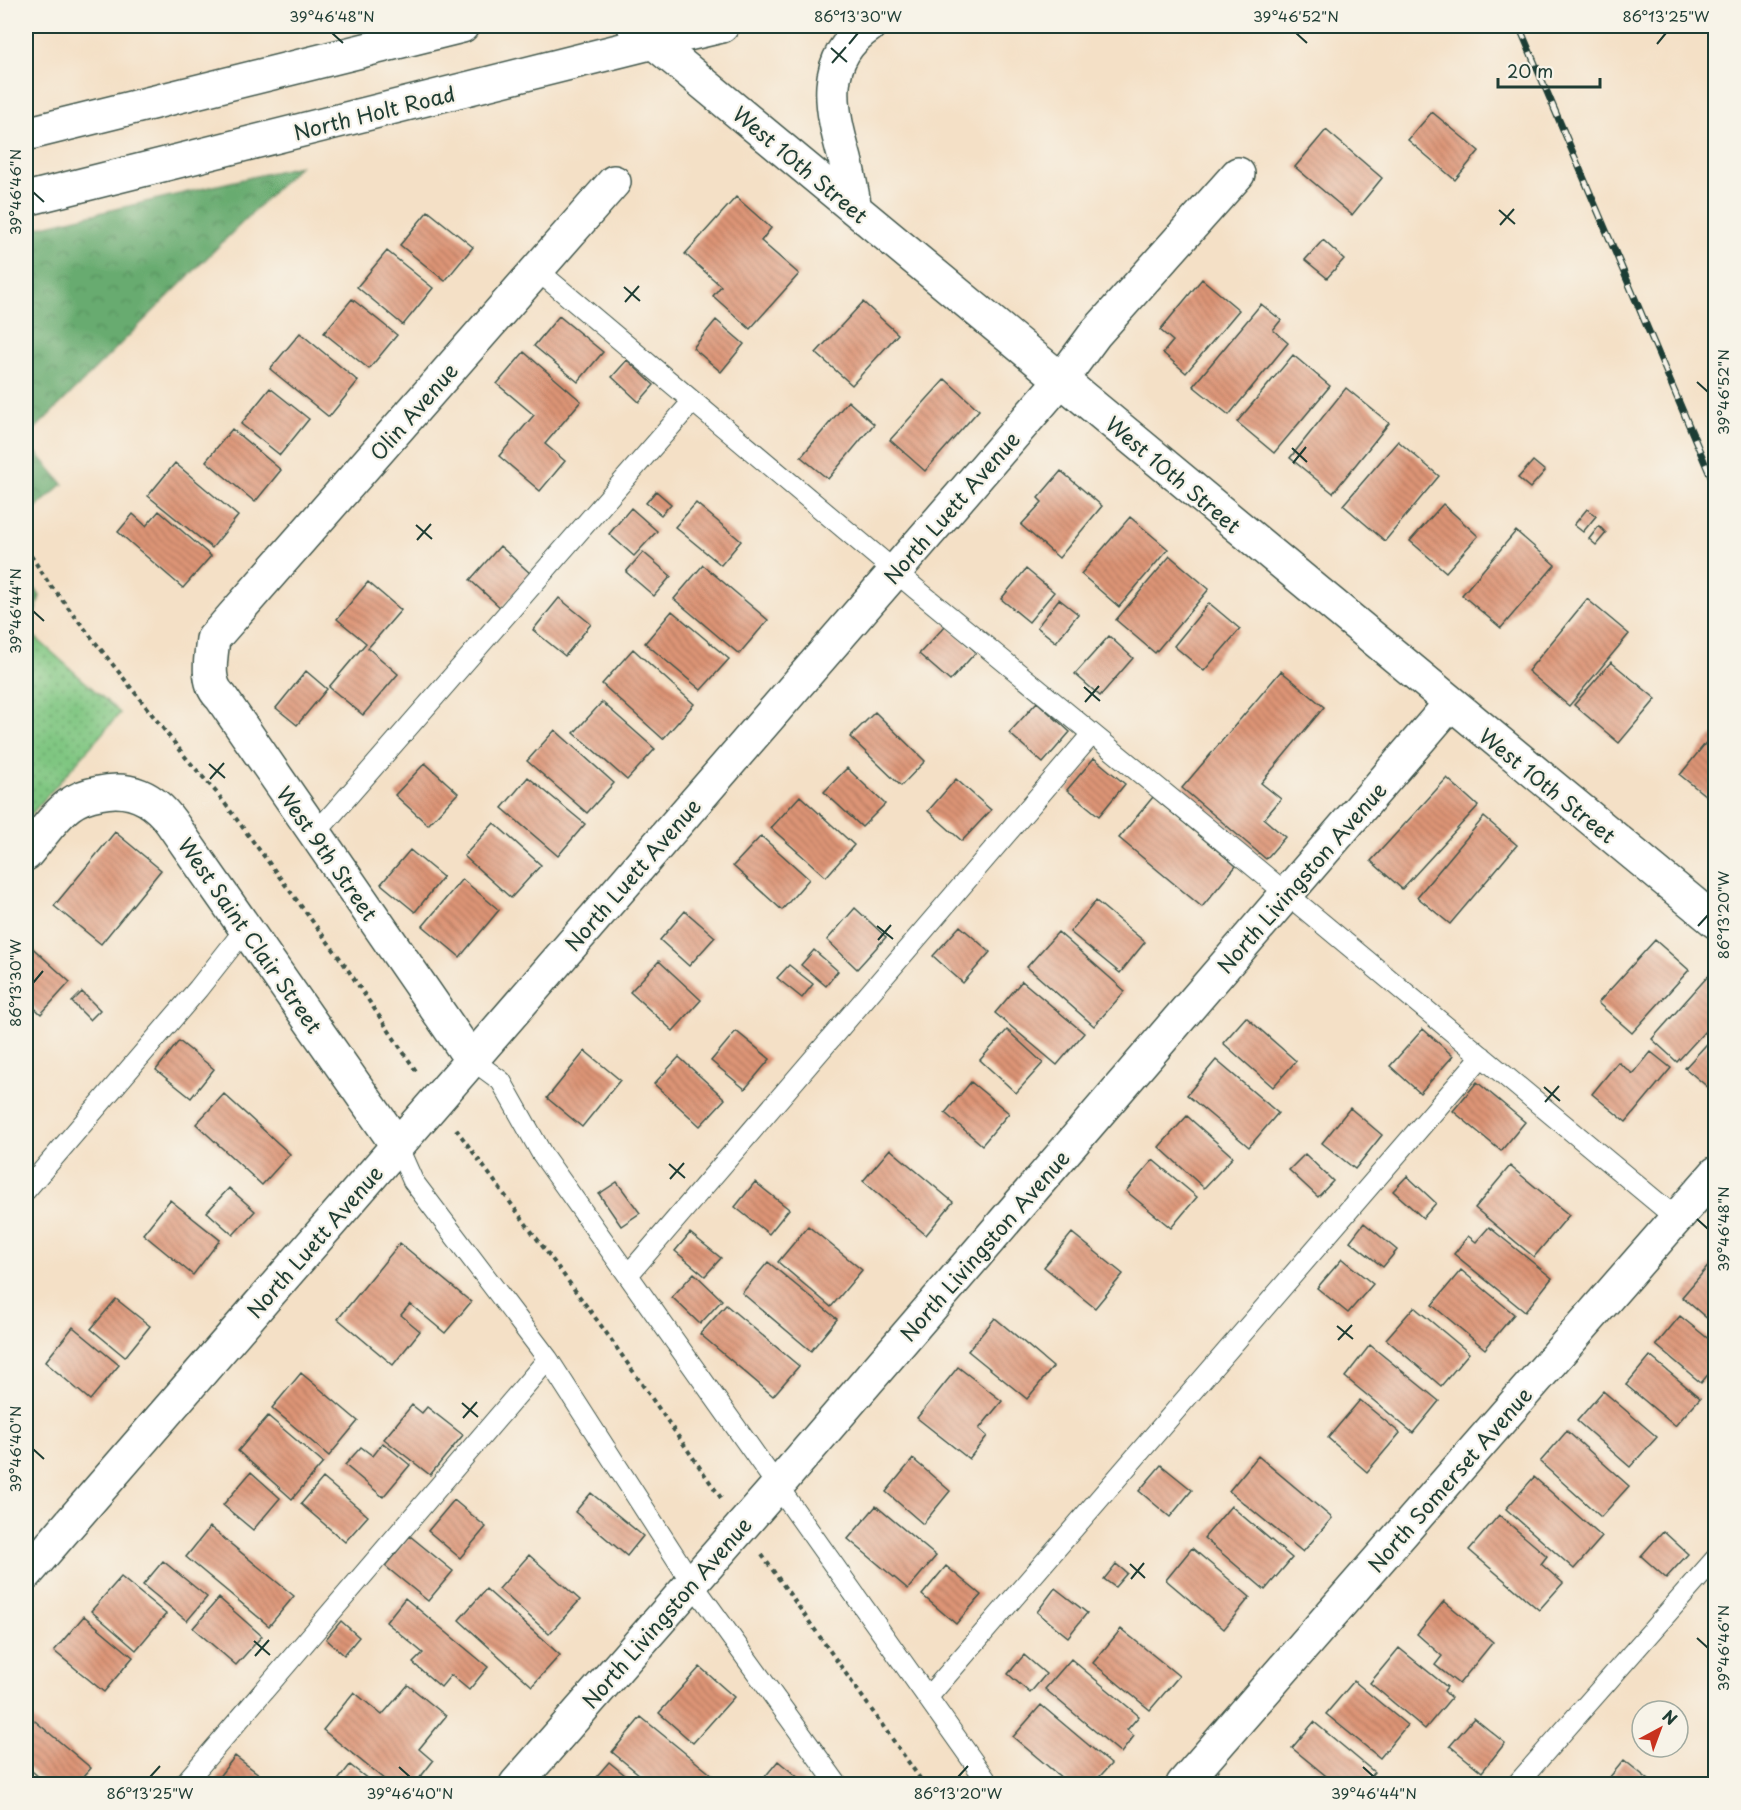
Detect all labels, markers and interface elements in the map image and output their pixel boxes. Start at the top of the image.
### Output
text: 39°46'48"N [289,4,375,27]
text: 86°13'30"W [814,4,903,27]
text: 39°46'52"N [1253,4,1339,27]
text: 86°13'25"W [1622,4,1710,27]
scale bar [1498,51,1600,89]
text: 20 m [1507,57,1553,84]
street label: North Holt Road [290,76,458,148]
street label: West 10th Street [726,98,876,230]
text: 39°46'46"N [3,149,26,235]
text: 39°46'52"N [1711,349,1734,435]
street label: Olin Avenue [361,355,465,467]
street label: West 10th Street [1099,408,1249,540]
street label: North Luett Avenue [875,423,1027,591]
text: 39°46'44"N [3,568,26,654]
street label: West 10th Street [1473,720,1623,850]
street label: North Livingston Avenue [1209,774,1393,980]
street label: West 9th Street [270,779,386,927]
street label: North Luett Avenue [556,790,708,958]
street label: West Saint Clair Street [171,830,331,1040]
text: 86°13'20"W [1711,870,1734,959]
text: 86°13'30"W [3,938,26,1027]
street label: North Livingston Avenue [892,1142,1076,1348]
street label: North Luett Avenue [238,1157,390,1325]
text: 39°46'48"N [1711,1186,1734,1272]
street label: North Somerset Avenue [1359,1379,1539,1579]
text: 39°46'40"N [3,1405,26,1493]
street label: North Livingston Avenue [574,1509,758,1715]
text: 39°46'46"N [1711,1605,1734,1691]
north arrow [1630,1699,1690,1759]
text: N [1658,1704,1683,1730]
text: 86°13'25"W [106,1781,194,1804]
text: 39°46'40"N [366,1781,454,1804]
text: 86°13'20"W [914,1781,1003,1804]
text: 39°46'44"N [1331,1781,1417,1804]

